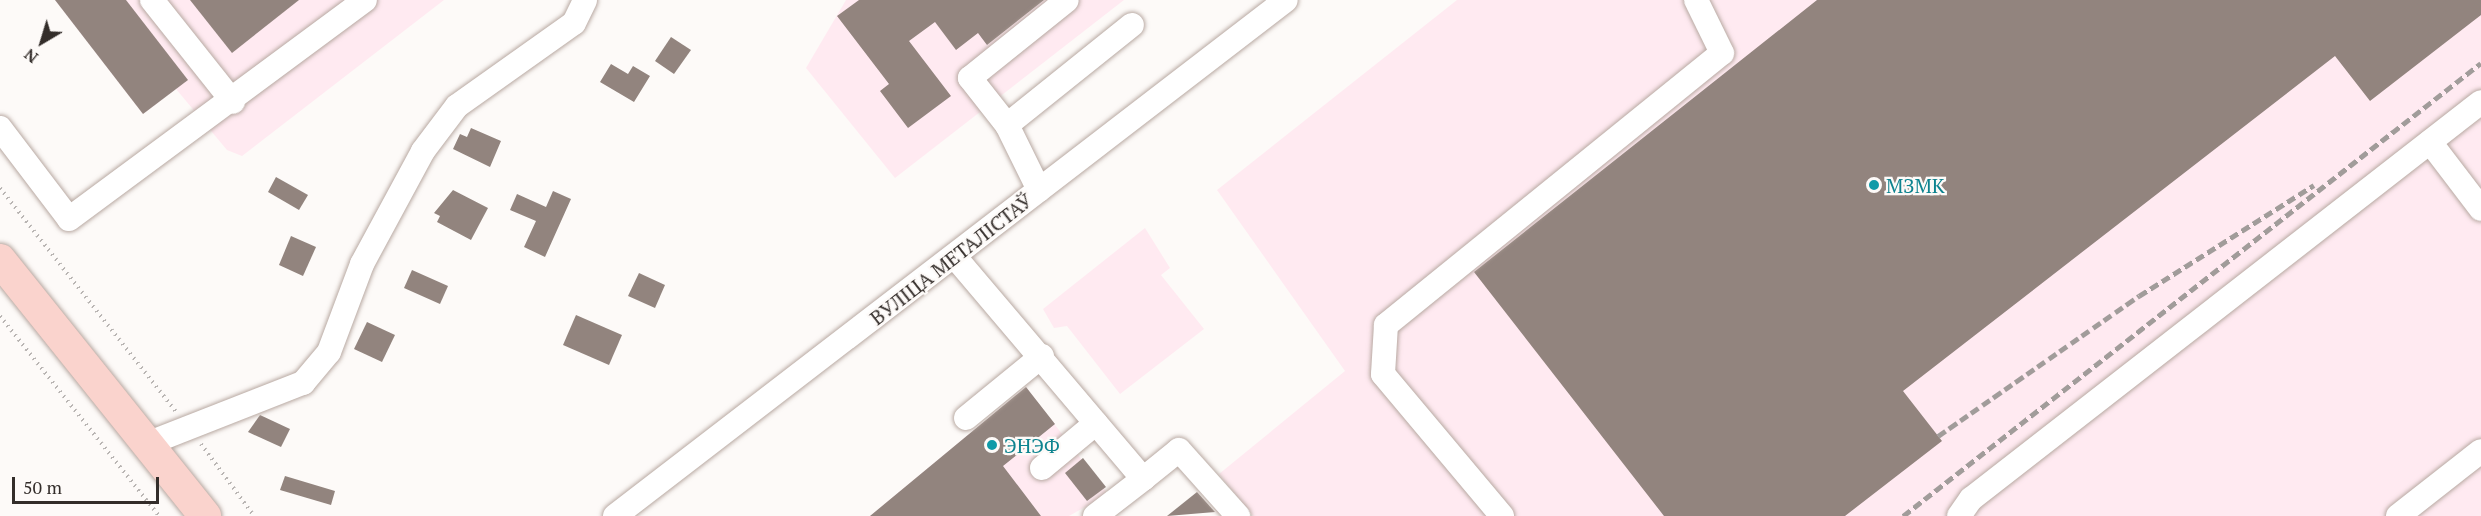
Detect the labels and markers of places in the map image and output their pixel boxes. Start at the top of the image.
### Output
place label: МЗМК [1886,173,1945,197]
marker: МЗМК [1867,178,1881,192]
place label: ЭНЭФ [1004,433,1060,457]
marker: ЭНЭФ [985,438,999,452]

